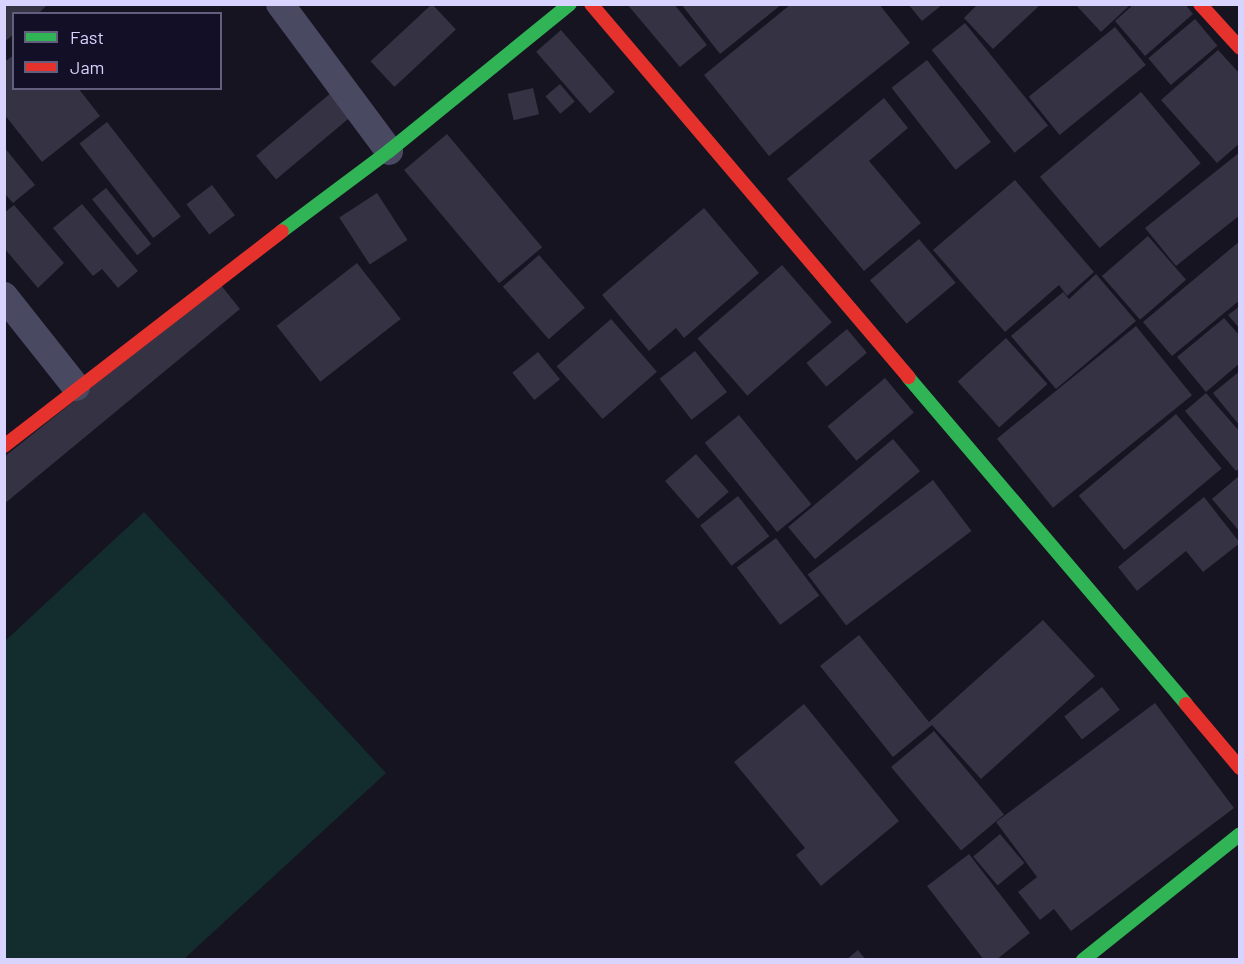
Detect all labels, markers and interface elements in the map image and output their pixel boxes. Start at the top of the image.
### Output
legend [12,12,222,90]
text: Fast [70,26,104,48]
text: Jam [70,56,104,78]

